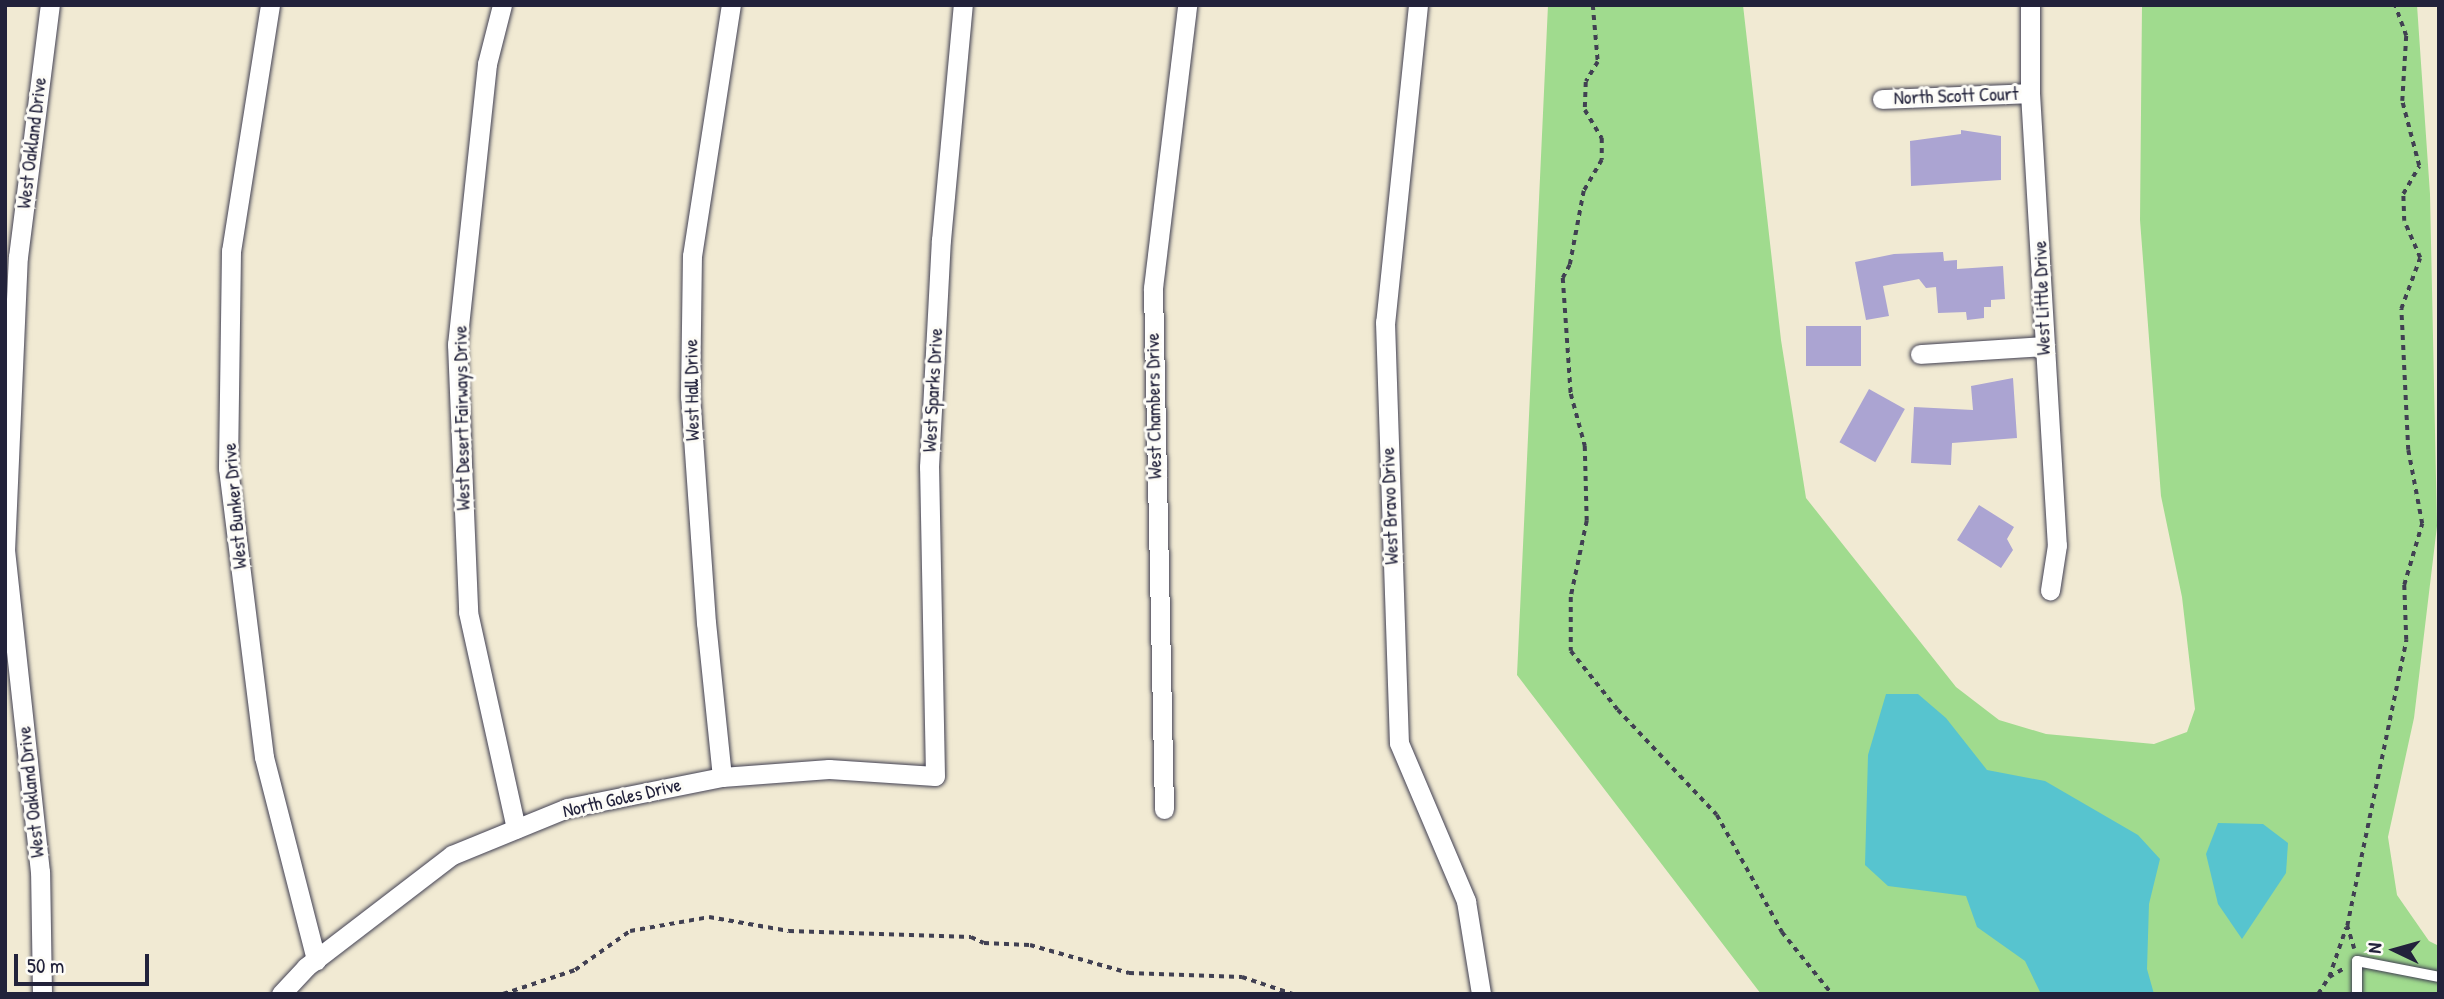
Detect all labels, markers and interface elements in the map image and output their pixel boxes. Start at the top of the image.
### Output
street label: West Oakland Drive [13,76,51,210]
street label: North Scott Court [1893,82,2019,110]
street label: West Little Drive [2029,240,2055,356]
street label: West Desert Fairways Drive [449,325,475,511]
street label: West Sparks Drive [918,327,948,453]
street label: West Chambers Drive [1141,333,1167,479]
street label: West Hall Drive [680,339,704,441]
street label: West Bunker Drive [218,442,252,570]
street label: West Bravo Drive [1377,447,1403,565]
street label: West Oakland Drive [13,725,49,859]
street label: North Goles Drive [561,773,683,823]
north arrow [2360,915,2430,985]
scale bar [18,940,152,984]
text: N [2361,942,2387,954]
text: 50 m [27,951,64,980]

